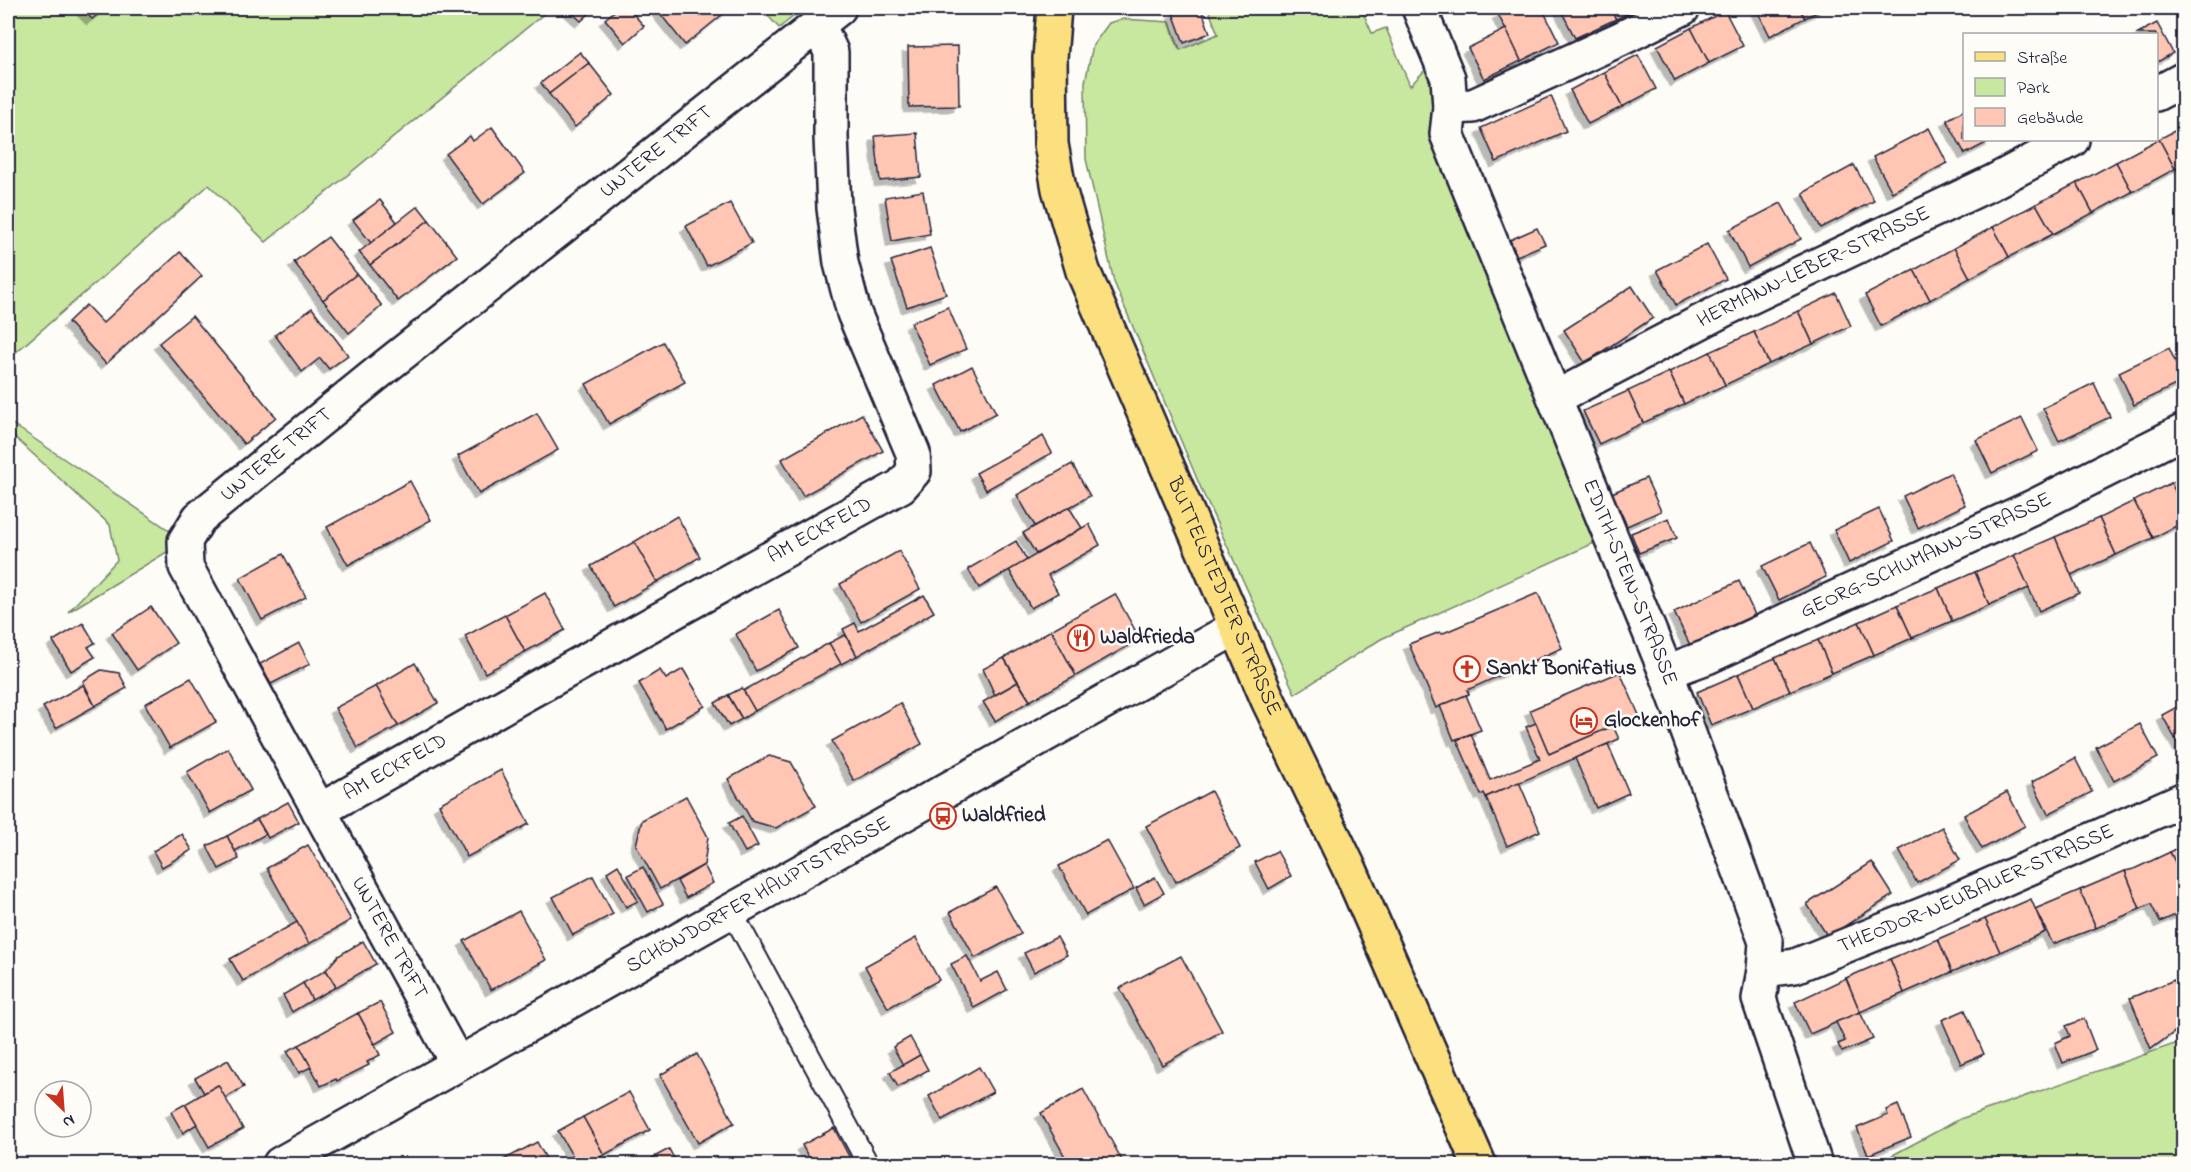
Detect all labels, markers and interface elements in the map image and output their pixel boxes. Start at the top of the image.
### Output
legend [1963,33,2158,141]
text: Straße [2017,46,2068,72]
text: Park [2017,76,2050,102]
street label: UNTERE TRIFT [594,98,719,206]
text: Gebäude [2017,106,2084,132]
street label: HERMANN-LEBER-STRASSE [1692,199,1935,336]
street label: UNTERE TRIFT [214,401,339,510]
street label: BUTTELSTEDTER STRASSE [1158,472,1289,721]
street label: EDITH-STEIN-STRASSE [1574,475,1685,690]
street label: GEORG-SCHUMANN-STRASSE [1796,485,2057,627]
street label: AM ECKFELD [762,490,878,572]
restaurant icon: Waldfrieda [1066,623,1096,653]
place label: Waldfrieda [1100,623,1195,653]
church icon: Sankt Bonifatius [1452,654,1482,684]
place label: Sankt Bonifatius [1486,654,1637,684]
hotel icon: Glockenhof [1569,706,1599,736]
place label: Glockenhof [1604,706,1702,736]
street label: AM ECKFELD [338,726,453,809]
bus stop icon: Waldfried [928,801,958,831]
place label: Waldfried [962,801,1046,831]
street label: SCHÖNDORFER HAUPTSTRASSE [621,809,897,982]
street label: THEODOR-NEUBAUER-STRASSE [1834,817,2119,962]
street label: UNTERE TRIFT [343,871,435,1005]
north arrow [33,1079,93,1139]
text: N [58,1108,78,1134]

